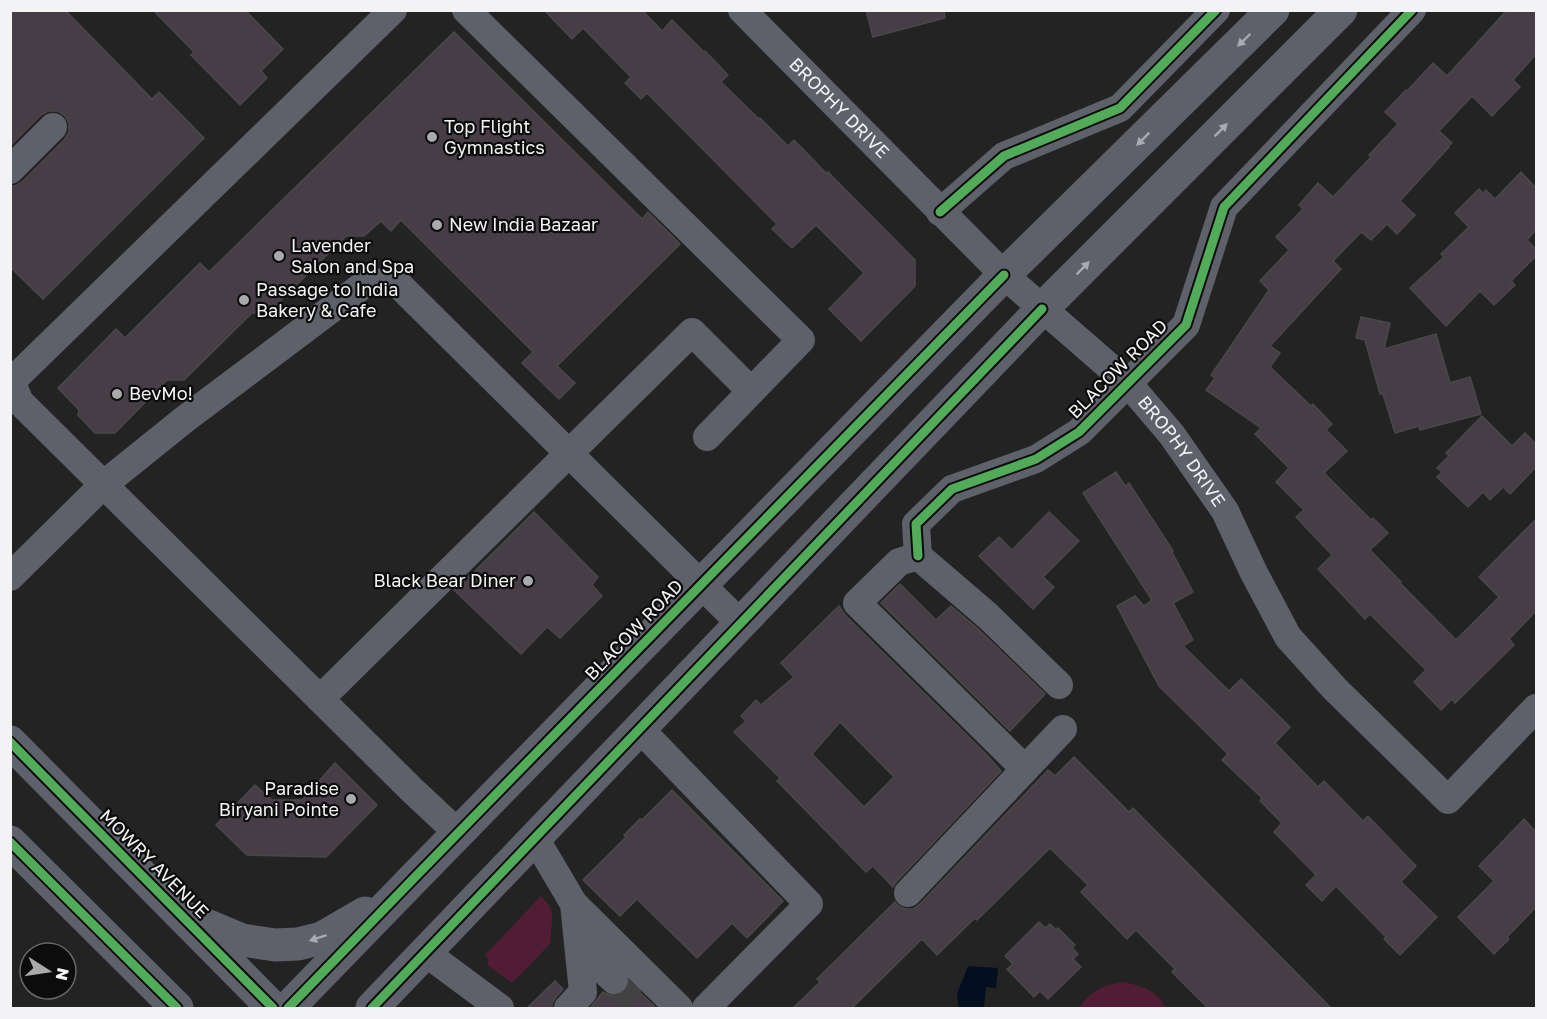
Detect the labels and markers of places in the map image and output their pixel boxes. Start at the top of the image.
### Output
place label: Top Flight Gymnastics [444,115,545,158]
marker: Top Flight Gymnastics [425,130,439,144]
place label: New India Bazaar [449,213,598,235]
marker: New India Bazaar [430,218,444,232]
place label: Lavender Salon and Spa [291,234,414,277]
marker: Lavender Salon and Spa [272,249,286,263]
place label: Passage to India Bakery & Cafe [256,278,398,321]
marker: Passage to India Bakery & Cafe [237,293,251,307]
place label: BevMo! [129,382,193,404]
marker: BevMo! [110,387,124,401]
place label: Black Bear Diner [373,569,516,591]
marker: Black Bear Diner [521,574,535,588]
place label: Paradise Biryani Pointe [219,777,339,820]
marker: Paradise Biryani Pointe [344,792,358,806]

